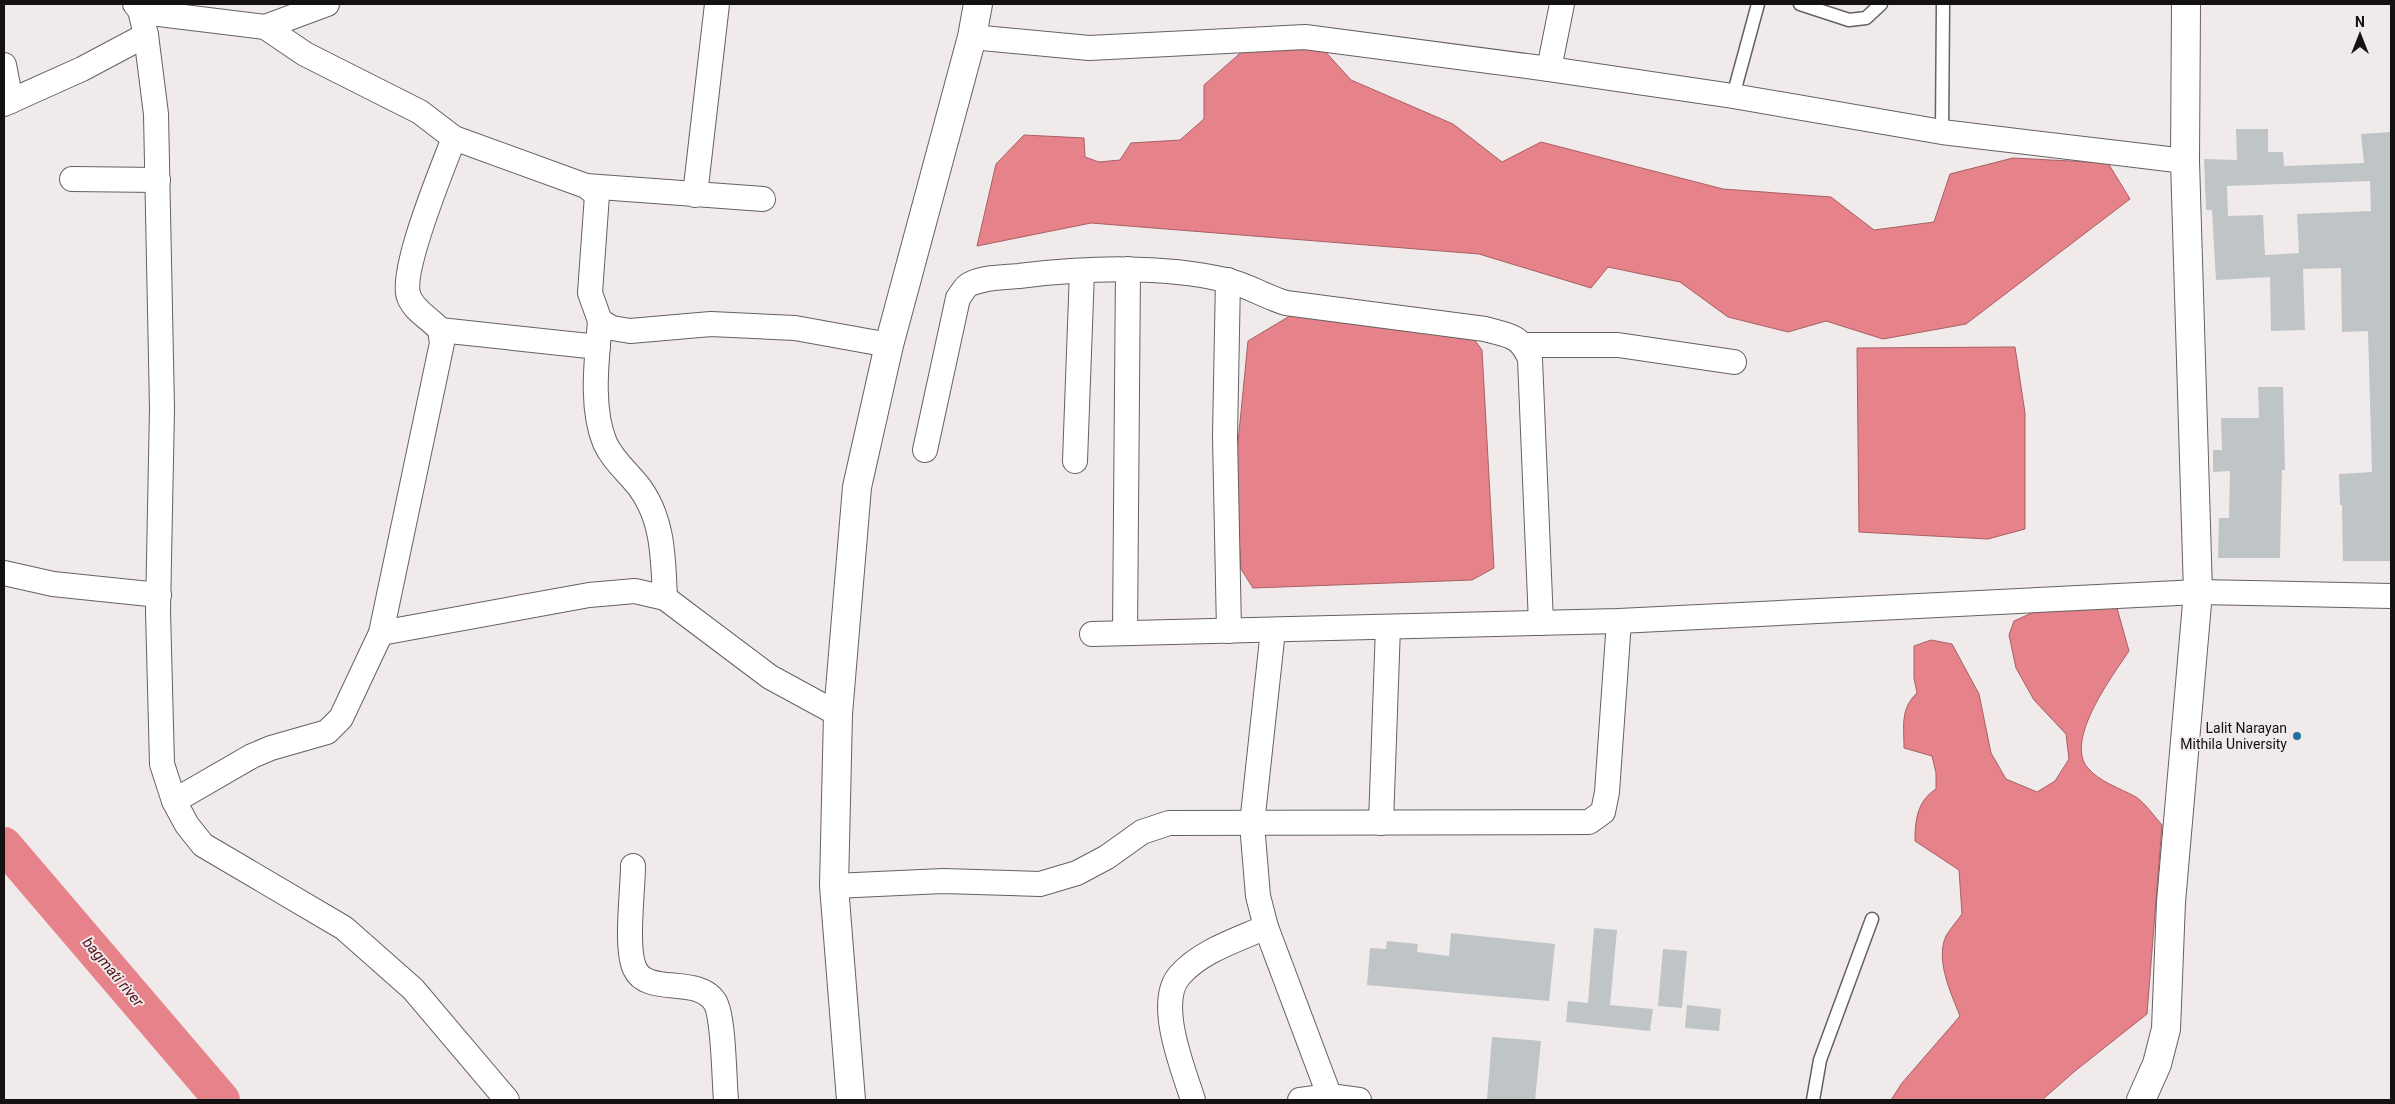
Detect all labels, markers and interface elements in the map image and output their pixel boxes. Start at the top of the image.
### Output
north arrow [2335,10,2385,60]
text: N [2355,14,2365,30]
place label: Lalit Narayan Mithila University [2180,720,2287,752]
marker: Lalit Narayan Mithila University [2291,730,2303,742]
water label: bagmati river [79,934,148,1011]

